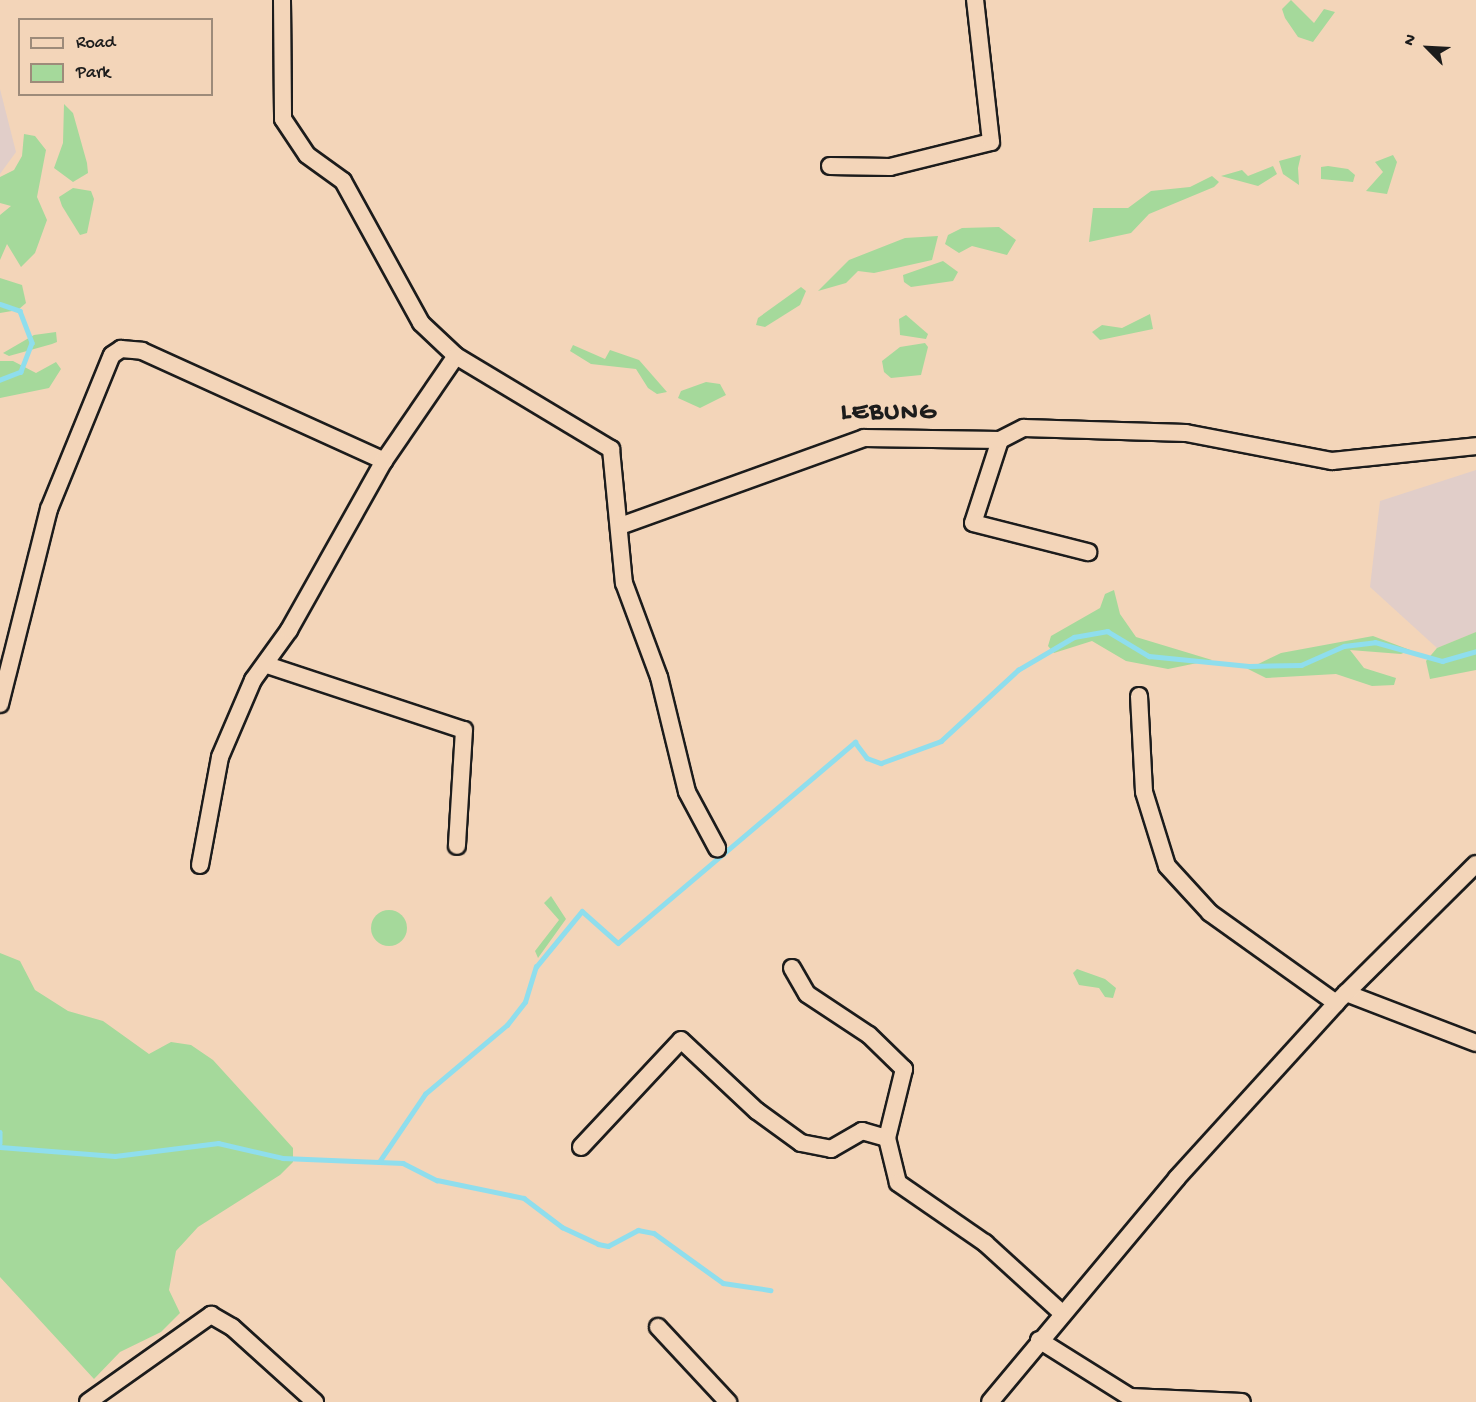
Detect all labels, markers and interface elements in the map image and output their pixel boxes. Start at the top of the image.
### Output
legend [18,18,213,96]
north arrow [1398,18,1458,78]
text: N [1400,32,1422,49]
text: Road [76,33,115,54]
text: Park [76,63,110,84]
district label: LEBUNG [841,398,937,430]

